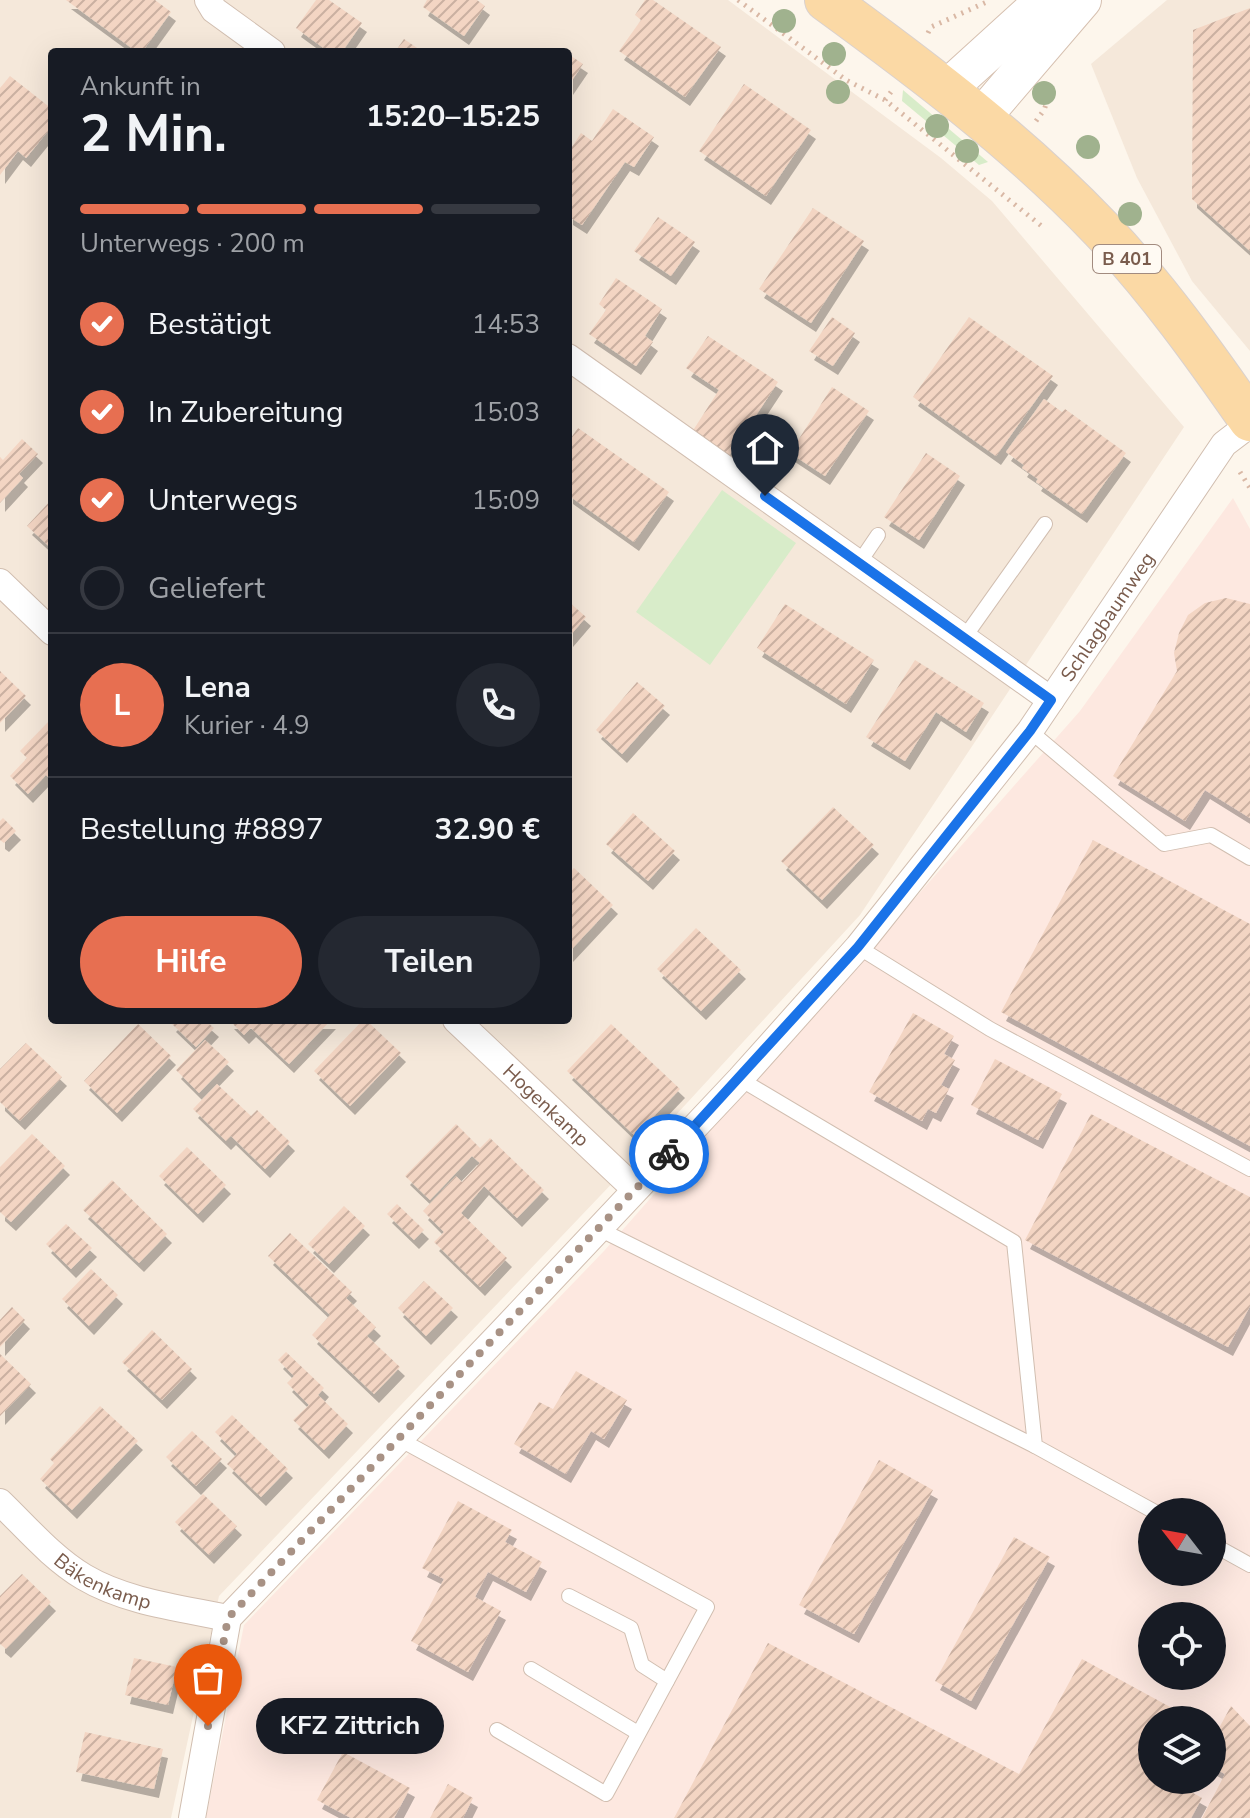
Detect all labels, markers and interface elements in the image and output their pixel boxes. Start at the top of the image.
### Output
text: Ankunft in [80,69,201,104]
text: 15:20–15:25 [366,96,540,137]
text: 2 Min. [80,98,227,169]
text: Unterwegs · 200 m [80,226,305,261]
road number: B 401 [1093,245,1161,273]
icon: check [80,302,124,346]
text: Bestätigt [148,304,270,345]
text: 14:53 [472,307,540,342]
icon: check [80,390,124,434]
text: In Zubereitung [148,392,344,433]
text: 15:03 [472,395,540,430]
pin [731,414,799,496]
icon: home [743,426,787,470]
icon: check [80,478,124,522]
text: Unterwegs [148,480,298,521]
text: 15:09 [472,483,540,518]
street label: Schlagbaumweg [1054,547,1161,687]
text: Geliefert [148,568,265,609]
button: phone [456,663,540,747]
text: Lena [184,667,251,708]
text: L [114,685,130,726]
text: Kurier · 4.9 [184,708,309,743]
text: Bestellung #8897 [80,809,324,850]
text: 32.90 € [434,809,540,850]
button: Hilfe [80,916,302,1008]
button: Teilen [318,916,540,1008]
street label: Hogenkamp [497,1058,595,1153]
courier [629,1114,709,1194]
icon: bike [647,1132,691,1176]
north arrow [1138,1498,1226,1586]
map controls [1138,1498,1226,1794]
street label: Bäkenkamp [48,1547,154,1616]
button: locate [1138,1602,1226,1690]
pin [174,1644,242,1726]
icon: bag [186,1656,230,1700]
callout: KFZ Zittrich [256,1698,444,1754]
button: layers [1138,1706,1226,1794]
text: KFZ Zittrich [280,1708,420,1743]

